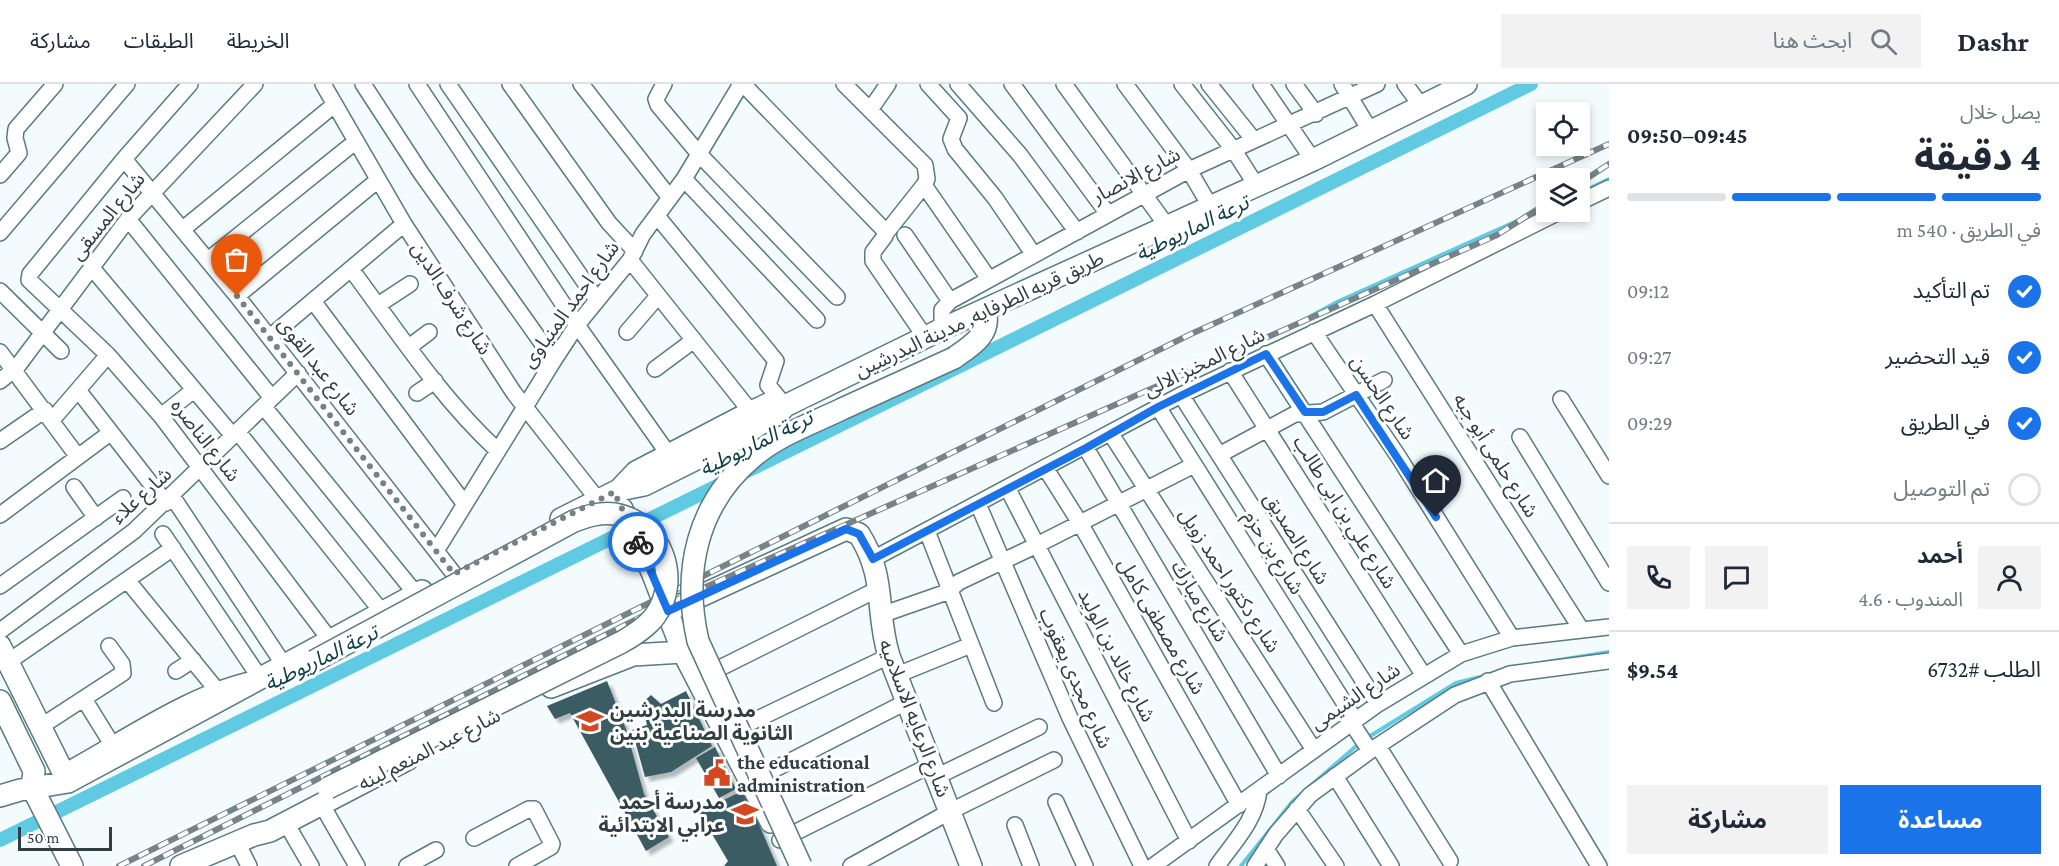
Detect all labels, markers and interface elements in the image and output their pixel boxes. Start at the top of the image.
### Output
search box [1501,14,1921,68]
icon: search [1867,25,1900,58]
text: Dashr [1957,26,2029,57]
text: ابحث هنا [1772,28,1852,53]
text: مشاركة [30,29,91,53]
text: الطبقات [124,29,194,53]
text: الخريطة [227,29,290,53]
text: يصل خلال [1960,101,2041,123]
map controls [1536,102,1590,222]
button: locate [1536,102,1590,156]
text: 09:45–09:50 [1627,123,1747,148]
text: 4 دقيقة [1914,135,2041,178]
street label: شارع الانصار [1087,143,1186,211]
street label: شارع المسقى [65,168,152,267]
button: layers [1536,168,1590,222]
water label: ترعة الماريوطية [1131,189,1255,266]
text: في الطريق · 540 m [1897,219,2041,241]
pin [211,234,262,296]
street label: شارع احمد المنياوى [517,236,627,374]
street label: شارع شرف الدين [404,237,497,361]
icon: bag [220,243,253,276]
street label: طريق قريه الطرفايه, مدينة البدرشين [851,247,1108,383]
icon: check [2008,275,2041,308]
text: تم التأكيد [1912,278,1990,303]
text: 09:12 [1627,280,1669,302]
street label: شارع عبد القوى [271,313,364,422]
street label: شارع المخبز الالى [1140,323,1270,404]
icon: check [2008,341,2041,374]
text: قيد التحضير [1885,344,1990,369]
text: 09:27 [1627,346,1672,368]
street label: شارع الحسن [1343,351,1419,446]
street label: شارع حلمى أبو جبه [1446,389,1543,523]
street label: شارع الناصره [164,394,245,488]
water label: ترعة الماريوطية [695,404,819,481]
icon: check [2008,407,2041,440]
text: في الطريق [1901,410,1990,435]
text: 09:29 [1627,412,1673,434]
street label: شارع علي بن ابى طالب [1285,432,1401,595]
pin [1410,455,1461,517]
street label: شارع علاء [107,462,178,531]
icon: home [1419,464,1452,497]
text: تم التوصيل [1893,476,1990,501]
street label: شارع الصديق [1257,488,1334,590]
street label: شارع دكتور احمد زويل [1172,504,1285,659]
street label: شارع بن حزم [1236,506,1309,600]
courier [608,512,668,572]
icon: bike [622,526,655,559]
text: أحمد [1917,543,1963,568]
button: phone [1627,546,1690,609]
button: chat [1705,546,1768,609]
button: person [1978,546,2041,609]
street label: شارع مصطفى كامل [1111,554,1210,700]
street label: شارع مبارك [1164,557,1233,647]
street label: شارع خالد بن الوليد [1070,585,1160,727]
text: المندوب · 4.6 [1858,588,1963,610]
street label: شارع مجدى يعقوب [1032,604,1117,753]
water label: ترعة الماريوطية [260,619,384,696]
street label: شارع الرعايه الاسلاميه [871,636,955,801]
text: الطلب #6732 [1927,657,2041,682]
street label: شارع الشيمى [1306,658,1406,737]
text: $9.54 [1627,658,1678,683]
place label: مدرسة البدرشين الثانوية الصناعية بنين [610,699,793,745]
street label: شارع عبد المنعم لبنه [354,704,506,798]
school or university icon: مدرسة البدرشين الثانوية الصناعية بنين [575,706,605,736]
place label: the educational administration [737,751,870,796]
public building icon: the educational administration [702,758,732,788]
button: مشاركة [1627,785,1828,854]
button: مساعدة [1840,785,2041,854]
place label: مدرسة أحمد عرابي الابتدائية [599,789,725,842]
school or university icon: مدرسة أحمد عرابي الابتدائية [730,799,760,829]
scale bar [18,824,112,852]
text: 50 m [27,829,59,846]

